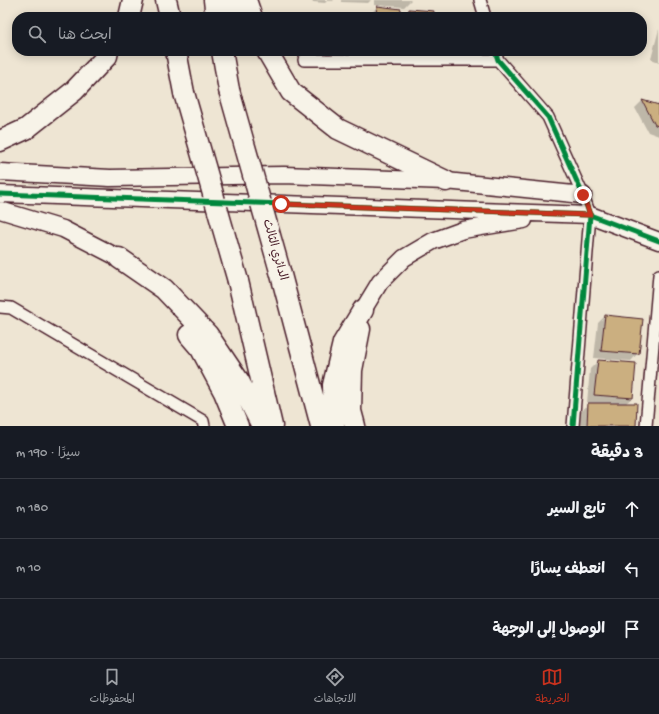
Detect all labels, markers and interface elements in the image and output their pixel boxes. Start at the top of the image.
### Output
search box [12,12,647,56]
icon: search [26,23,48,45]
text: ابحث هنا [58,27,112,45]
route end [574,186,592,204]
route start [272,195,290,213]
street label: الدائري الثالث [259,218,289,282]
text: 3 دقيقة [591,444,643,464]
text: سيرًا · 190 m [16,446,80,461]
icon: ahead [621,498,643,520]
text: 180 m [16,501,48,516]
text: تابع السير [548,501,605,519]
icon: left [621,558,643,580]
text: 10 m [16,561,41,576]
text: انعطف يسارًا [531,561,605,579]
icon: arrive [621,618,643,640]
text: الوصول إلى الوجهة [492,621,605,639]
tab: المحفوظات [90,666,135,708]
tab: الاتجاهات [314,666,356,708]
tab: الخريطة [535,666,570,708]

